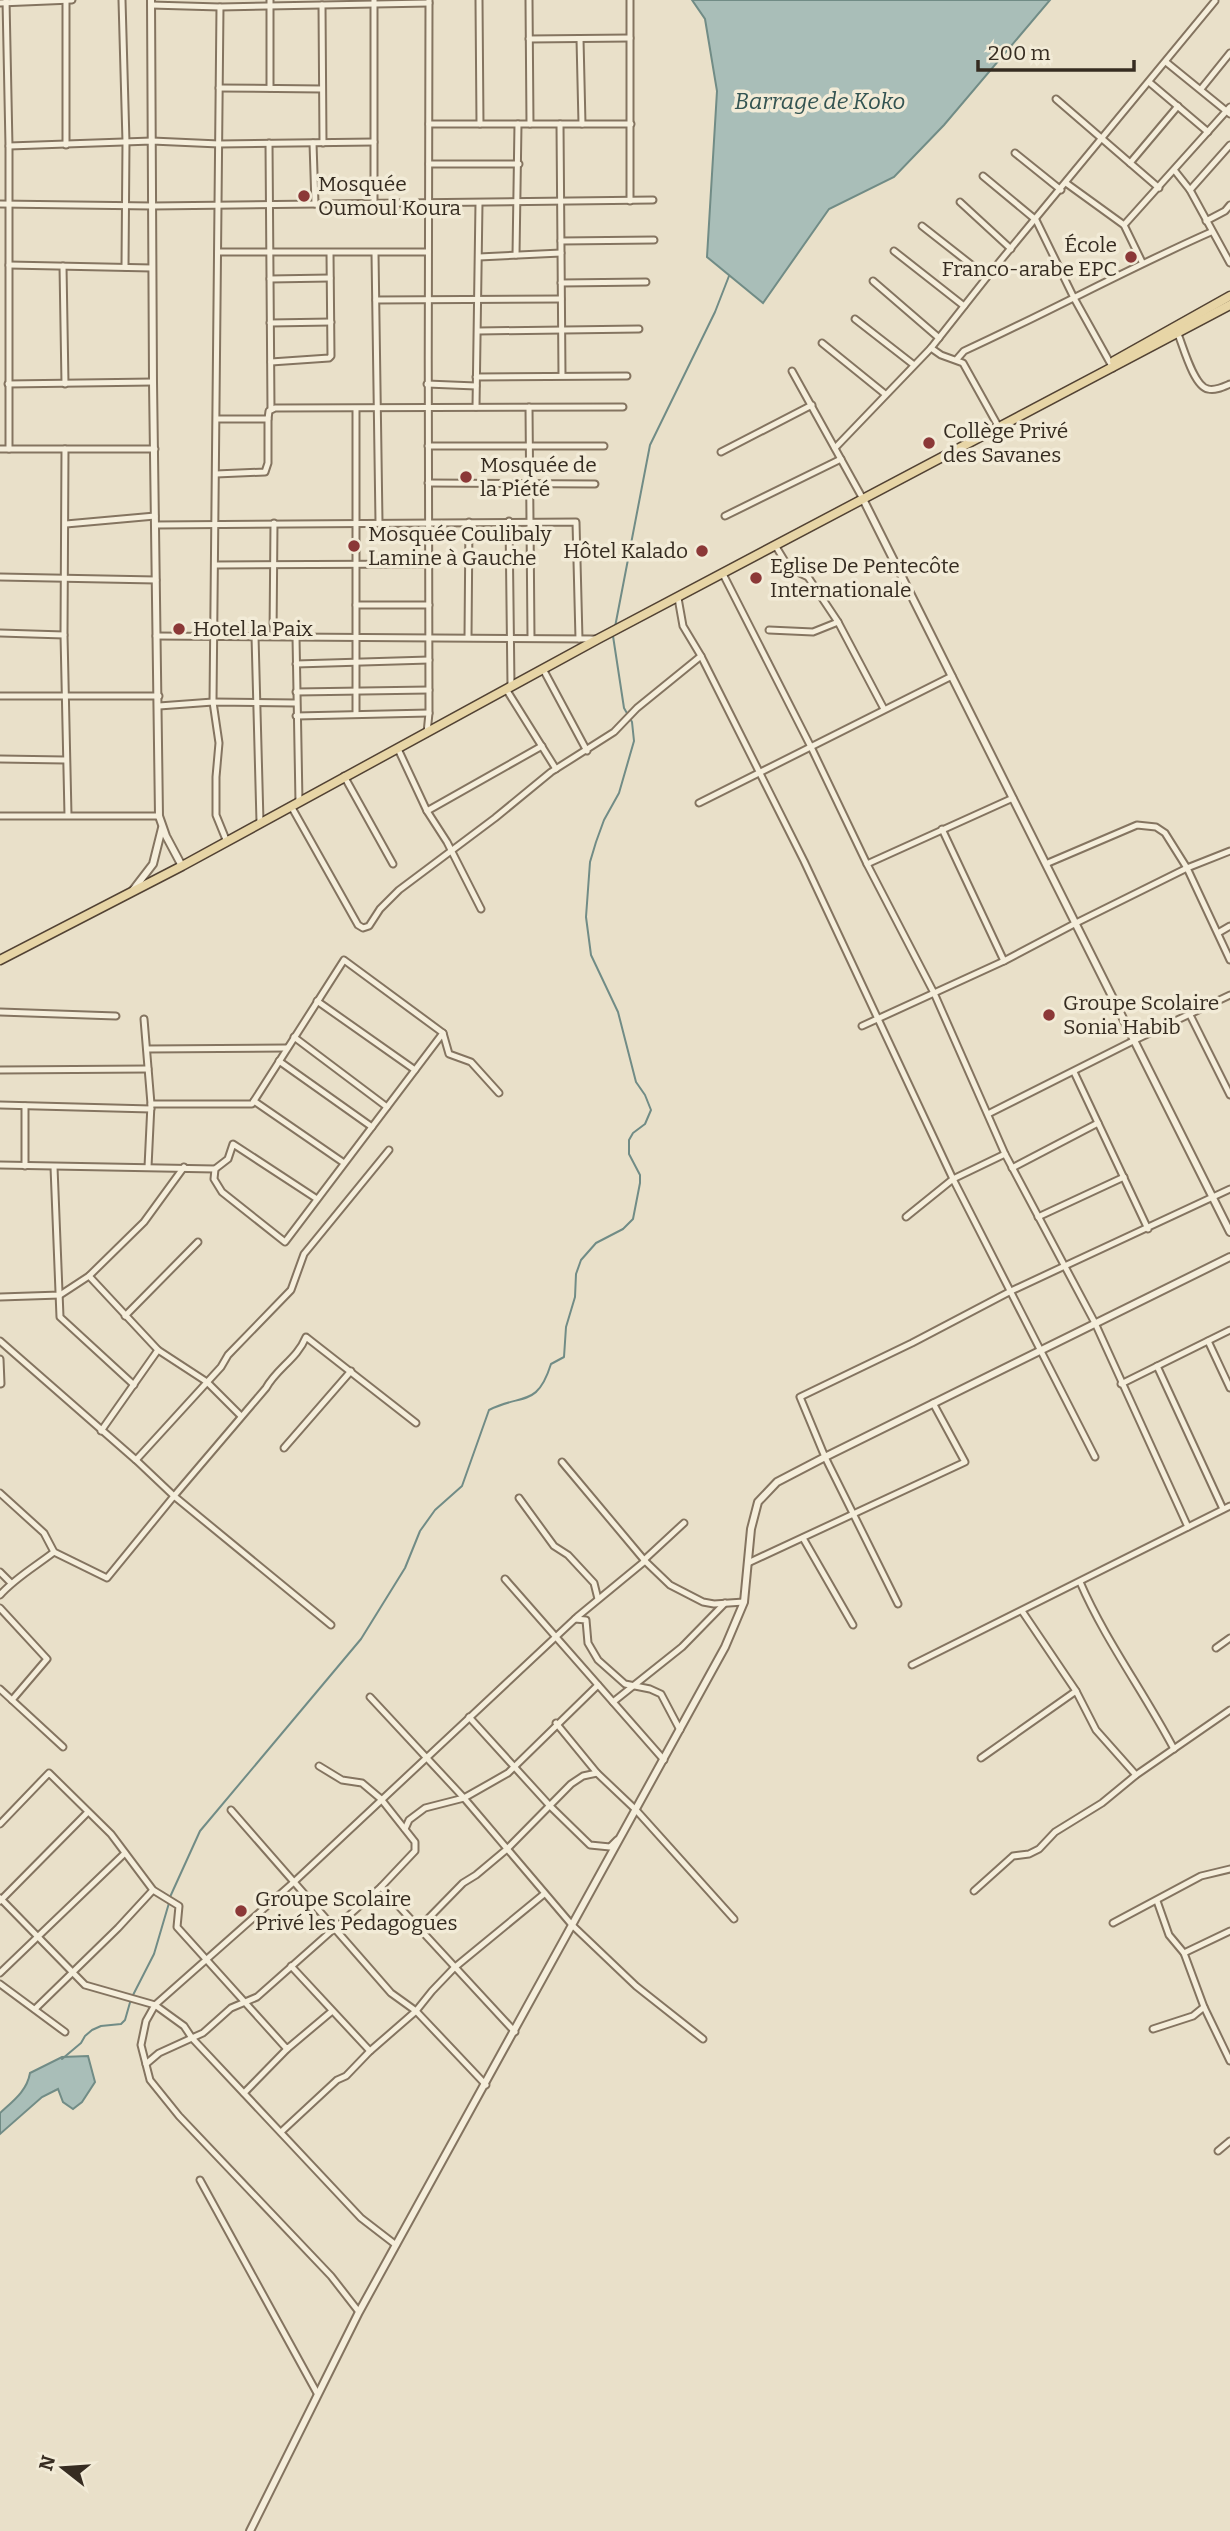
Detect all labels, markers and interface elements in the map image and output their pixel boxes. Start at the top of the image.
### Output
scale bar [978,28,1134,72]
text: 200 m [988,40,1051,66]
water label: Barrage de Koko [735,87,905,115]
place label: Mosquée Oumoul Koura [318,171,462,221]
marker: Mosquée Oumoul Koura [296,188,312,204]
place label: École Franco-arabe EPC [942,232,1117,282]
marker: École Franco-arabe EPC [1123,249,1139,265]
place label: Collège Privé des Savanes [943,418,1068,468]
marker: Collège Privé des Savanes [921,435,937,451]
place label: Mosquée de la Piété [480,452,597,502]
marker: Mosquée de la Piété [458,469,474,485]
place label: Mosquée Coulibaly Lamine à Gauche [368,521,553,571]
marker: Mosquée Coulibaly Lamine à Gauche [346,538,362,554]
place label: Hôtel Kalado [563,538,688,564]
marker: Hôtel Kalado [694,543,710,559]
place label: Eglise De Pentecôte Internationale [770,553,960,603]
marker: Eglise De Pentecôte Internationale [748,570,764,586]
place label: Hotel la Paix [193,616,313,642]
marker: Hotel la Paix [171,621,187,637]
place label: Groupe Scolaire Sonia Habib [1063,990,1219,1040]
marker: Groupe Scolaire Sonia Habib [1041,1007,1057,1023]
place label: Groupe Scolaire Privé les Pedagogues [255,1886,457,1936]
marker: Groupe Scolaire Privé les Pedagogues [233,1903,249,1919]
north arrow [28,2433,98,2503]
text: N [34,2452,60,2474]

